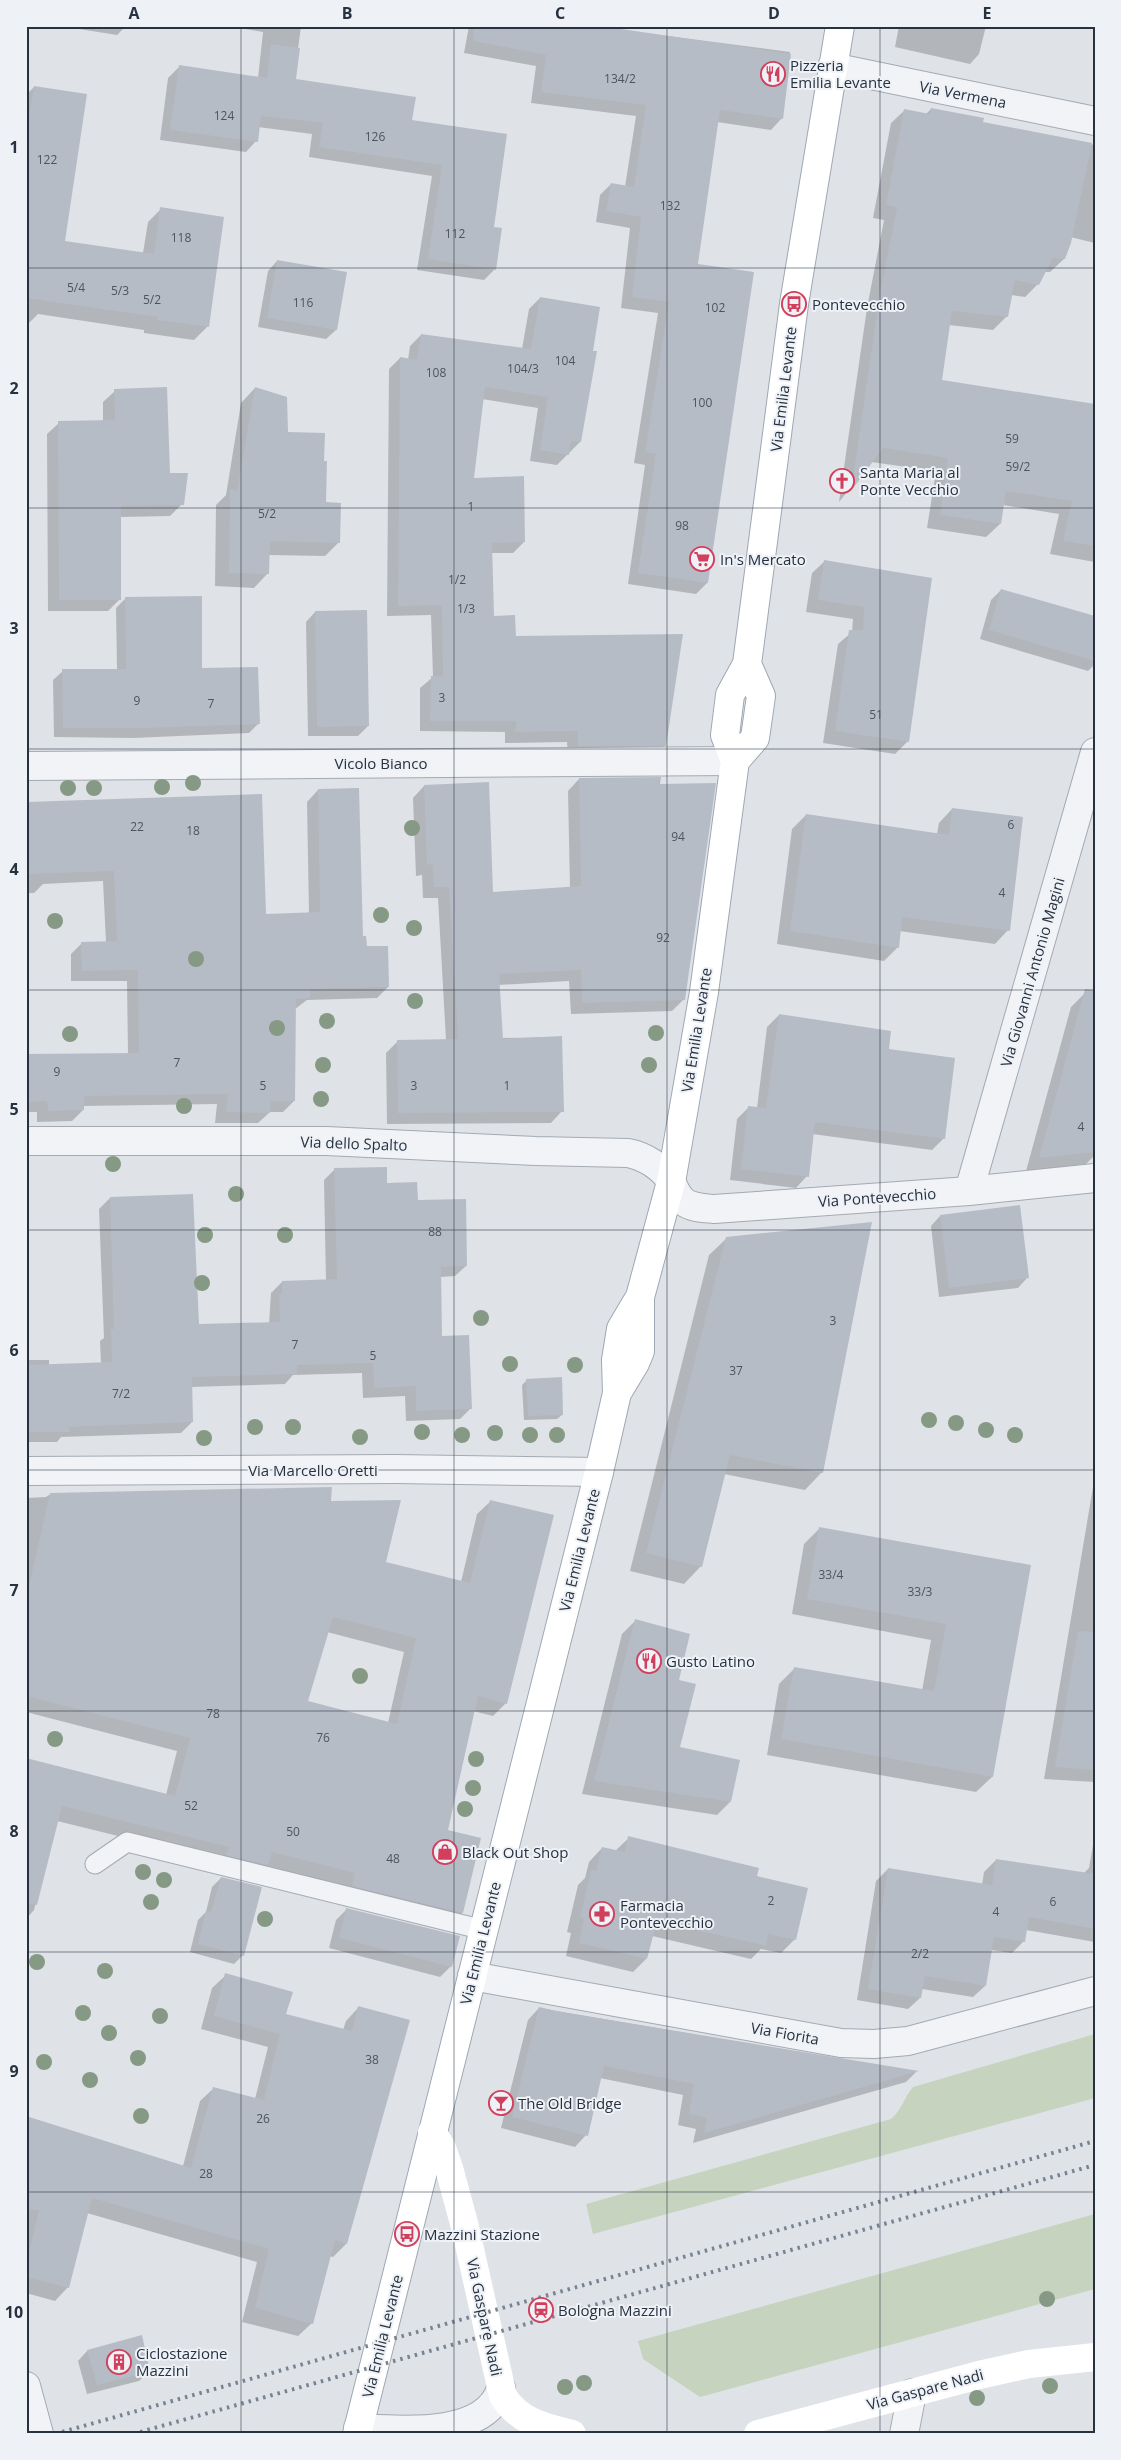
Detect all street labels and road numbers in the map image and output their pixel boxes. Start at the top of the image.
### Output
street label: Via Vermena [918,76,1008,112]
street label: Via Emilia Levante [765,325,801,453]
street label: Vicolo Bianco [335,753,427,773]
street label: Via Giovanni Antonio Magini [995,875,1069,1069]
street label: Via Emilia Levante [676,966,716,1094]
street label: Via dello Spalto [300,1131,408,1155]
street label: Via Pontevecchio [817,1183,937,1211]
street label: Via Marcello Oretti [248,1460,378,1480]
street label: Via Emilia Levante [554,1487,604,1613]
street label: Via Emilia Levante [455,1880,505,2006]
street label: Via Fiorita [749,2017,821,2049]
street label: Via Gaspare Nadi [463,2256,507,2378]
street label: Via Emilia Levante [357,2273,407,2399]
street label: Via Gaspare Nadi [865,2364,985,2414]

